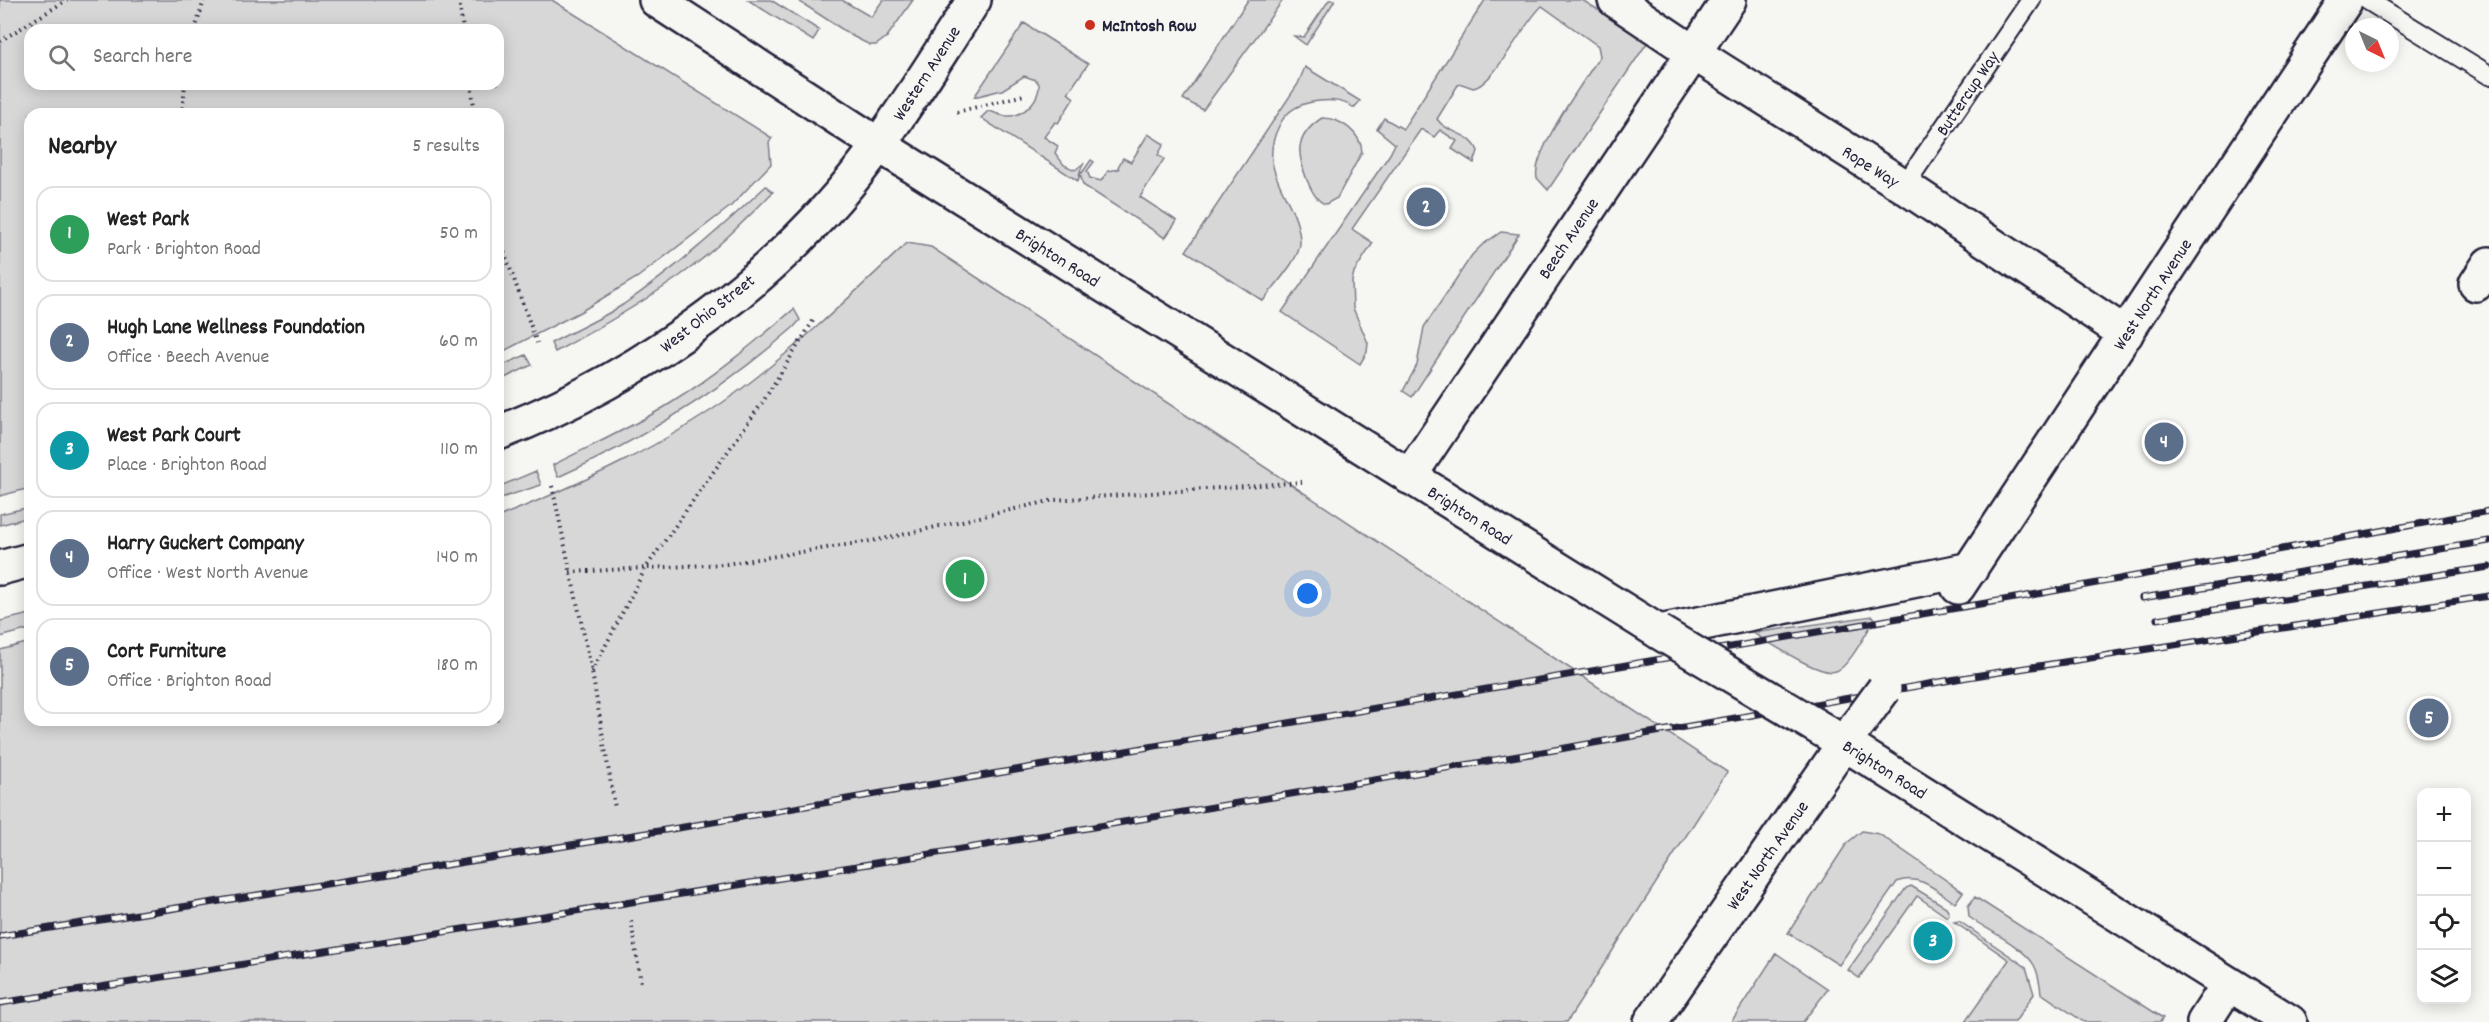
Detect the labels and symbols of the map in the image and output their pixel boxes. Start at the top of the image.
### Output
place label: McIntosh Row [1102,15,1197,40]
marker: McIntosh Row [1083,18,1097,32]
north arrow [2345,18,2399,72]
street label: Western Avenue [888,22,968,127]
street label: Buttercup Way [1931,46,2007,142]
street label: Rope Way [1836,141,1904,196]
pin: 2 [1406,184,1446,230]
street label: Beech Avenue [1534,194,1607,285]
street label: Brighton Road [1010,223,1104,295]
street label: West North Avenue [2109,235,2200,356]
street label: West Ohio Street [656,270,762,360]
pin: 4 [2144,420,2184,464]
street label: Brighton Road [1422,481,1516,553]
pin: 1 [946,556,984,602]
your location [1293,579,1322,608]
pin: 5 [2410,696,2448,740]
street label: Brighton Road [1837,735,1931,807]
street label: West North Avenue [1722,797,1816,916]
pin: 3 [1914,918,1952,964]

